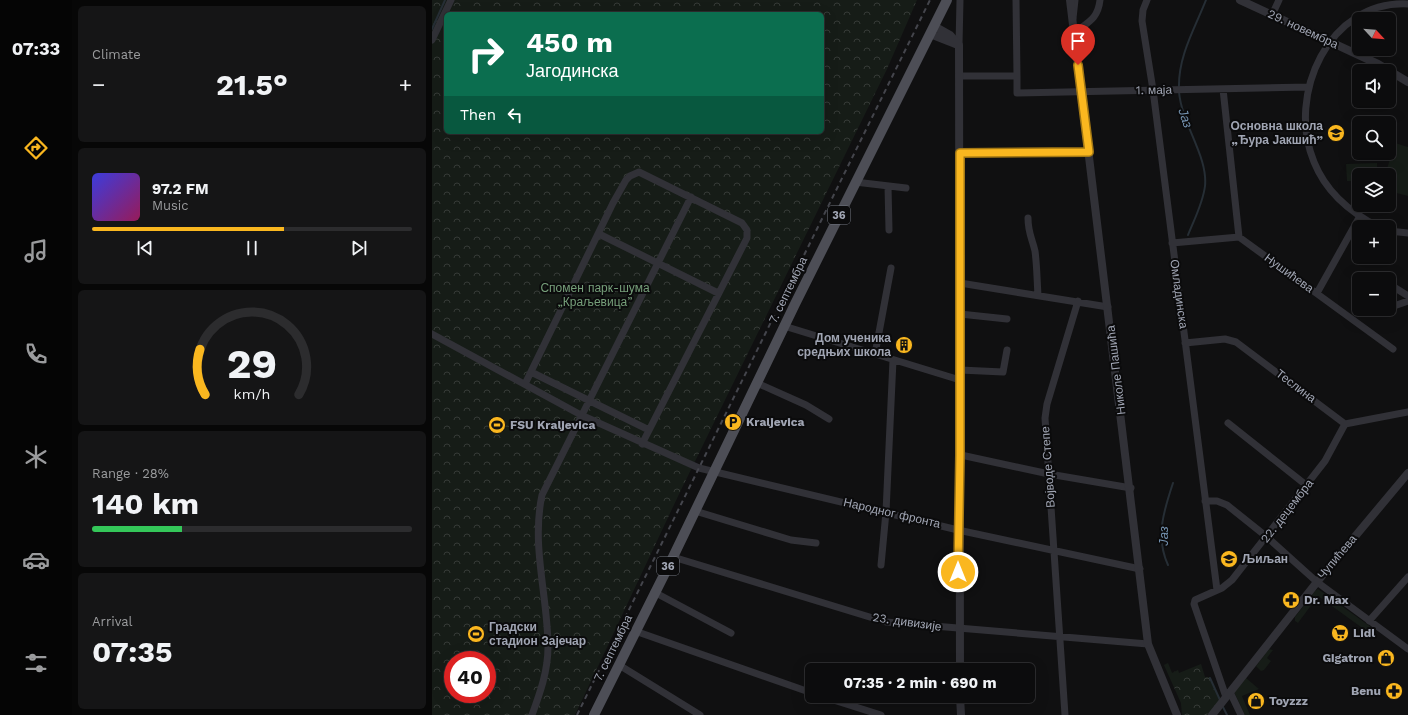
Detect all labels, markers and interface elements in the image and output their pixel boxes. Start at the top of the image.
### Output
street label: 29. новембра [1266,7,1341,52]
north arrow [1352,12,1396,56]
map controls [1352,12,1396,316]
pin [1061,24,1095,65]
text: 450 m [526,26,613,59]
icon: right [460,28,512,80]
icon: arrive [1067,30,1089,52]
text: 07:33 [12,38,60,59]
text: Climate [92,47,141,62]
text: Јагодинска [526,60,619,81]
button: sound [1352,64,1396,108]
text: 21.5° [216,67,288,102]
text: − [92,72,105,97]
text: + [399,72,412,97]
street label: 1. маја [1136,83,1173,97]
icon: left [504,104,526,126]
text: Then [460,106,496,124]
water label: Јаз [1175,106,1196,130]
button: search [1352,116,1396,160]
place label: Основна школа „Ђура Јакшић” [1231,119,1324,147]
school or university icon: Основна школа „Ђура Јакшић” [1326,123,1346,143]
icon: directions [22,134,50,162]
button: layers [1352,168,1396,212]
text: 97.2 FM [152,180,209,198]
text: Music [152,198,189,213]
road number: 36 [828,206,850,224]
button: + [1352,220,1396,264]
icon: music [22,237,50,265]
icon: previous [134,237,156,259]
icon: pause [241,237,263,259]
icon: next [348,237,370,259]
street label: Нушићева [1262,251,1317,296]
street label: 7. септембра [766,254,810,326]
street label: Омладинска [1167,258,1191,330]
button: − [1352,272,1396,316]
park label: Спомен парк-шума „Краљевица” [540,281,650,309]
street label: Николе Пашића [1104,324,1128,415]
place label: Дом ученика средњих школа [797,331,891,359]
building icon: Дом ученика средњих школа [894,335,914,355]
text: 29 [227,339,277,388]
icon: phone [22,340,50,368]
street label: Теслина [1273,366,1319,406]
text: km/h [234,386,270,402]
parking icon: Kraljevica [723,412,743,432]
sports icon: FSU Kraljevica [487,415,507,435]
place label: Kraljevica [746,415,805,429]
place label: FSU Kraljevica [510,418,596,432]
street label: Војводе Степе [1038,425,1058,508]
icon: climate [22,443,50,471]
text: Range · 28% [92,466,169,481]
street label: 22. децембра [1258,476,1316,546]
text: 140 km [92,486,199,521]
street label: Народног фронта [842,495,942,531]
water label: Јаз [1156,526,1171,547]
street label: Чупићева [1314,532,1360,582]
icon: car [22,546,50,574]
school or university icon: Љиљан [1219,549,1239,569]
position arrow [937,551,979,593]
place label: Љиљан [1242,552,1288,566]
road number: 36 [657,557,679,575]
pharmacy icon: Dr. Max [1281,590,1301,610]
place label: Dr. Max [1304,593,1349,607]
street label: 23. дивизије [872,610,943,634]
street label: 7. септембра [591,612,635,684]
text: Arrival [92,614,133,629]
place label: Градски стадион Зајечар [489,620,586,648]
supermarket icon: Lidl [1330,623,1350,643]
sports icon: Градски стадион Зајечар [466,624,486,644]
place label: Lidl [1353,626,1375,640]
text: 07:35 [92,634,173,669]
shop icon: Gigatron [1376,648,1396,668]
icon: filters [22,649,50,677]
speed limit sign: 40 [444,651,496,703]
place label: Gigatron [1322,651,1373,665]
text: 07:35 · 2 min · 690 m [843,674,997,692]
pharmacy icon: Benu [1384,681,1404,701]
place label: Benu [1351,684,1381,698]
shop icon: Toyzzz [1246,691,1266,711]
place label: Toyzzz [1269,694,1308,708]

